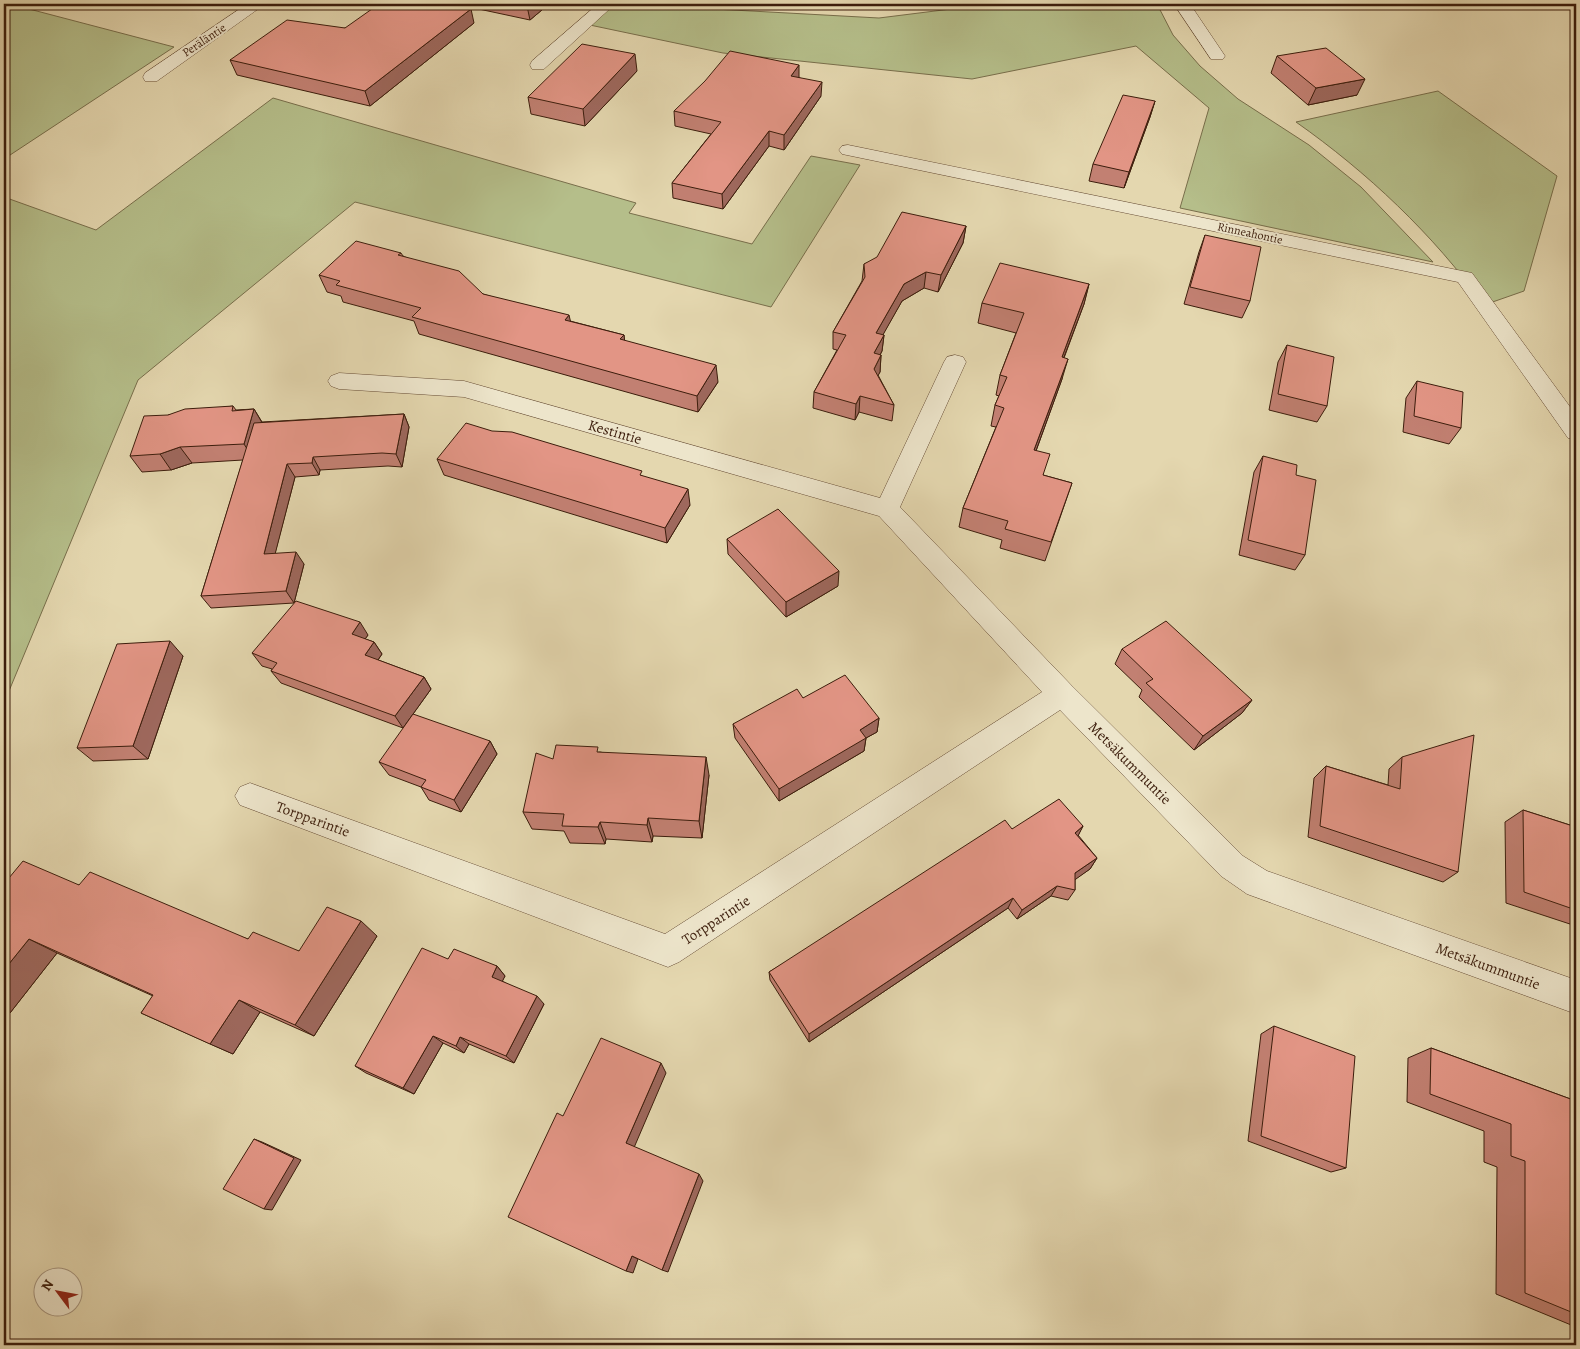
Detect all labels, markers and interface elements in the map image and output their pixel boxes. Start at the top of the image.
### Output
street label: Peräläntie [179,20,229,60]
street label: Rinneahontie [1216,218,1284,248]
street label: Kestintie [586,415,644,449]
street label: Metsäkummuntie [1084,717,1176,809]
street label: Torpparintie [273,796,353,842]
street label: Torpparintie [678,890,754,949]
street label: Metsäkummuntie [1433,938,1543,994]
north arrow [32,1266,82,1316]
text: N [37,1276,58,1295]

